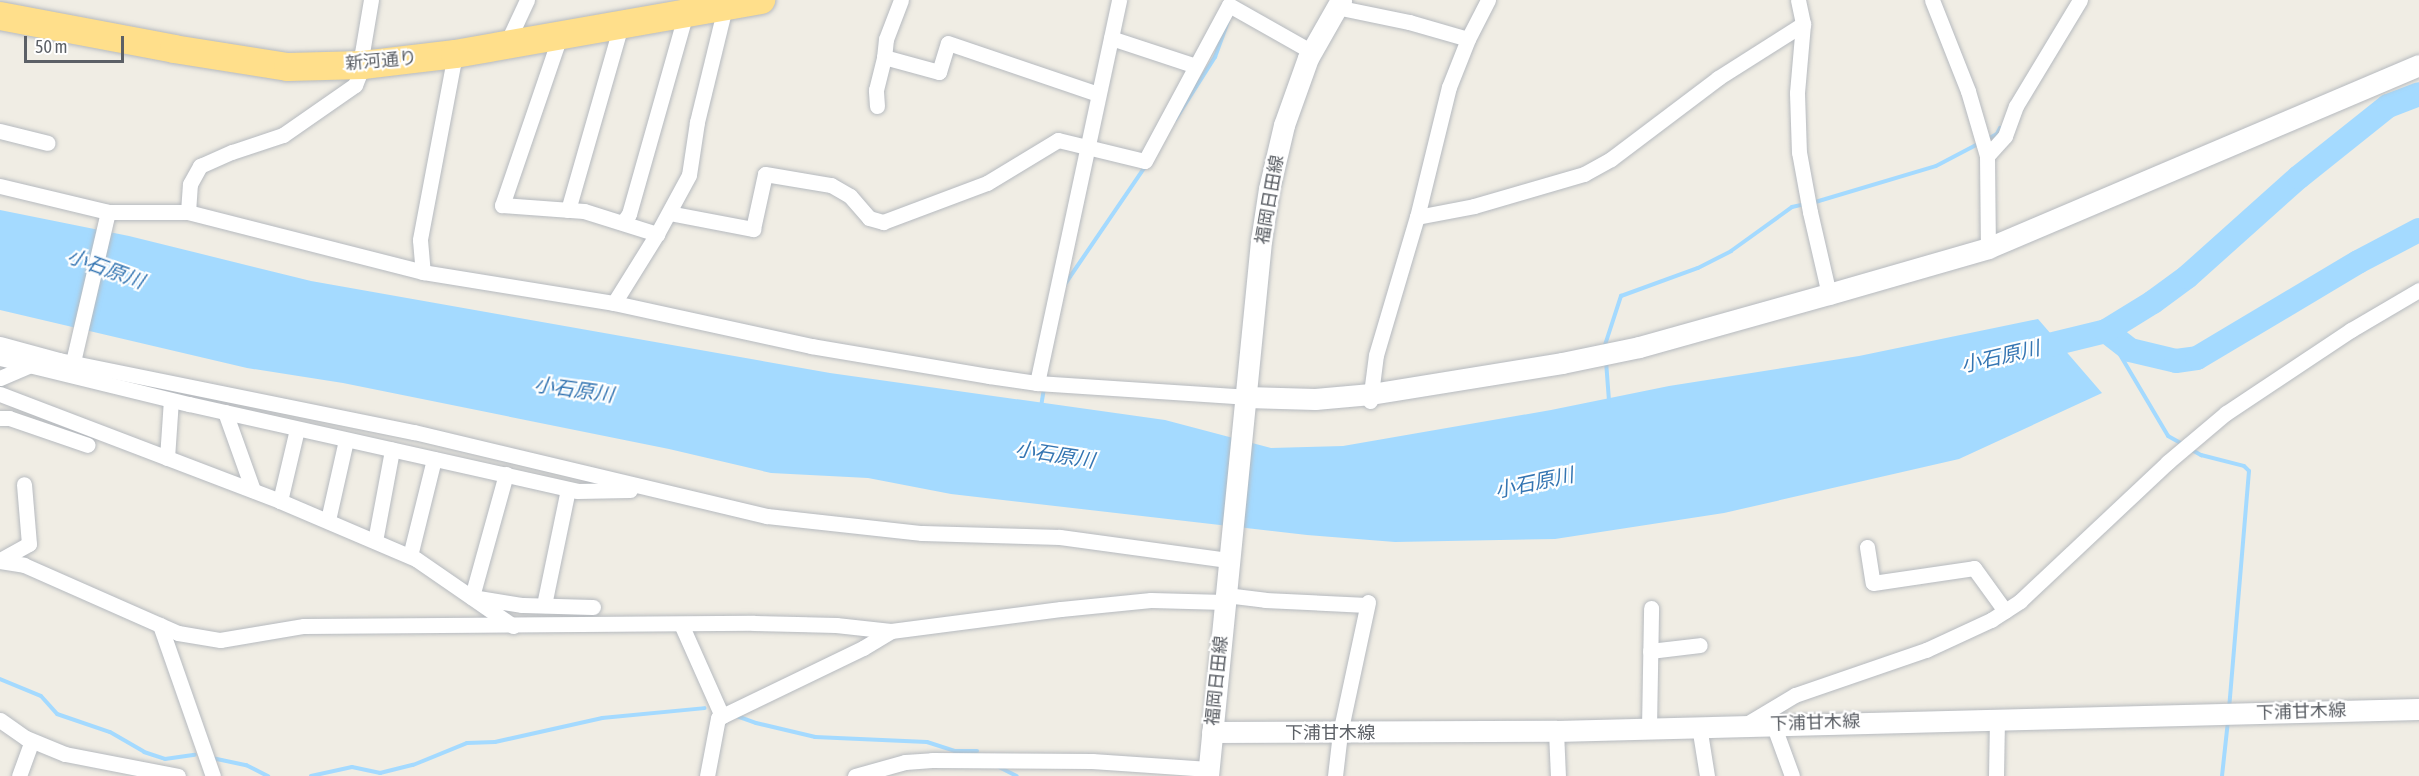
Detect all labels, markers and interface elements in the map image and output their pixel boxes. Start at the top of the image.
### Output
scale bar [27,24,128,62]
text: 50 m [35,36,67,57]
street label: 新河通り [344,47,418,75]
street label: 福岡日田線 [1252,154,1288,246]
water label: 小石原川 [64,243,148,293]
water label: 小石原川 [1958,335,2042,377]
water label: 小石原川 [533,372,615,406]
water label: 小石原川 [1014,436,1096,472]
water label: 小石原川 [1492,462,1576,502]
street label: 福岡日田線 [1202,635,1232,727]
street label: 下浦甘木線 [2256,700,2346,724]
street label: 下浦甘木線 [1770,711,1860,735]
street label: 下浦甘木線 [1285,722,1375,744]

